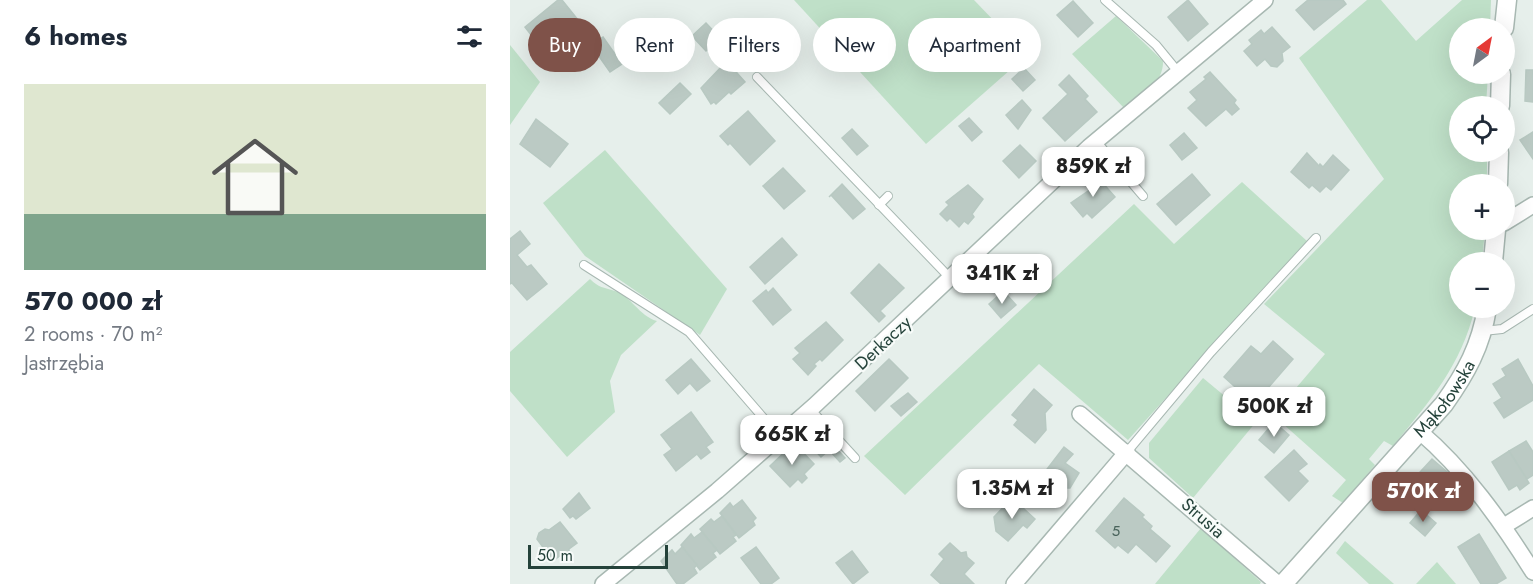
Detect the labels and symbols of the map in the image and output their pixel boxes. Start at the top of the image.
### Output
north arrow [1449,18,1515,84]
pin: 859K zł [1038,147,1148,198]
pin: 341K zł [947,254,1057,305]
street label: Derkaczy [849,310,917,376]
street label: Mąkołowska [1407,356,1482,443]
pin: 500K zł [1219,387,1329,438]
pin: 665K zł [737,415,847,466]
pin: 1.35M zł [950,469,1074,520]
pin: 570K zł [1368,472,1478,523]
street label: Strusia [1175,492,1231,544]
house number: 5 [1112,520,1120,542]
scale bar [528,542,668,570]

